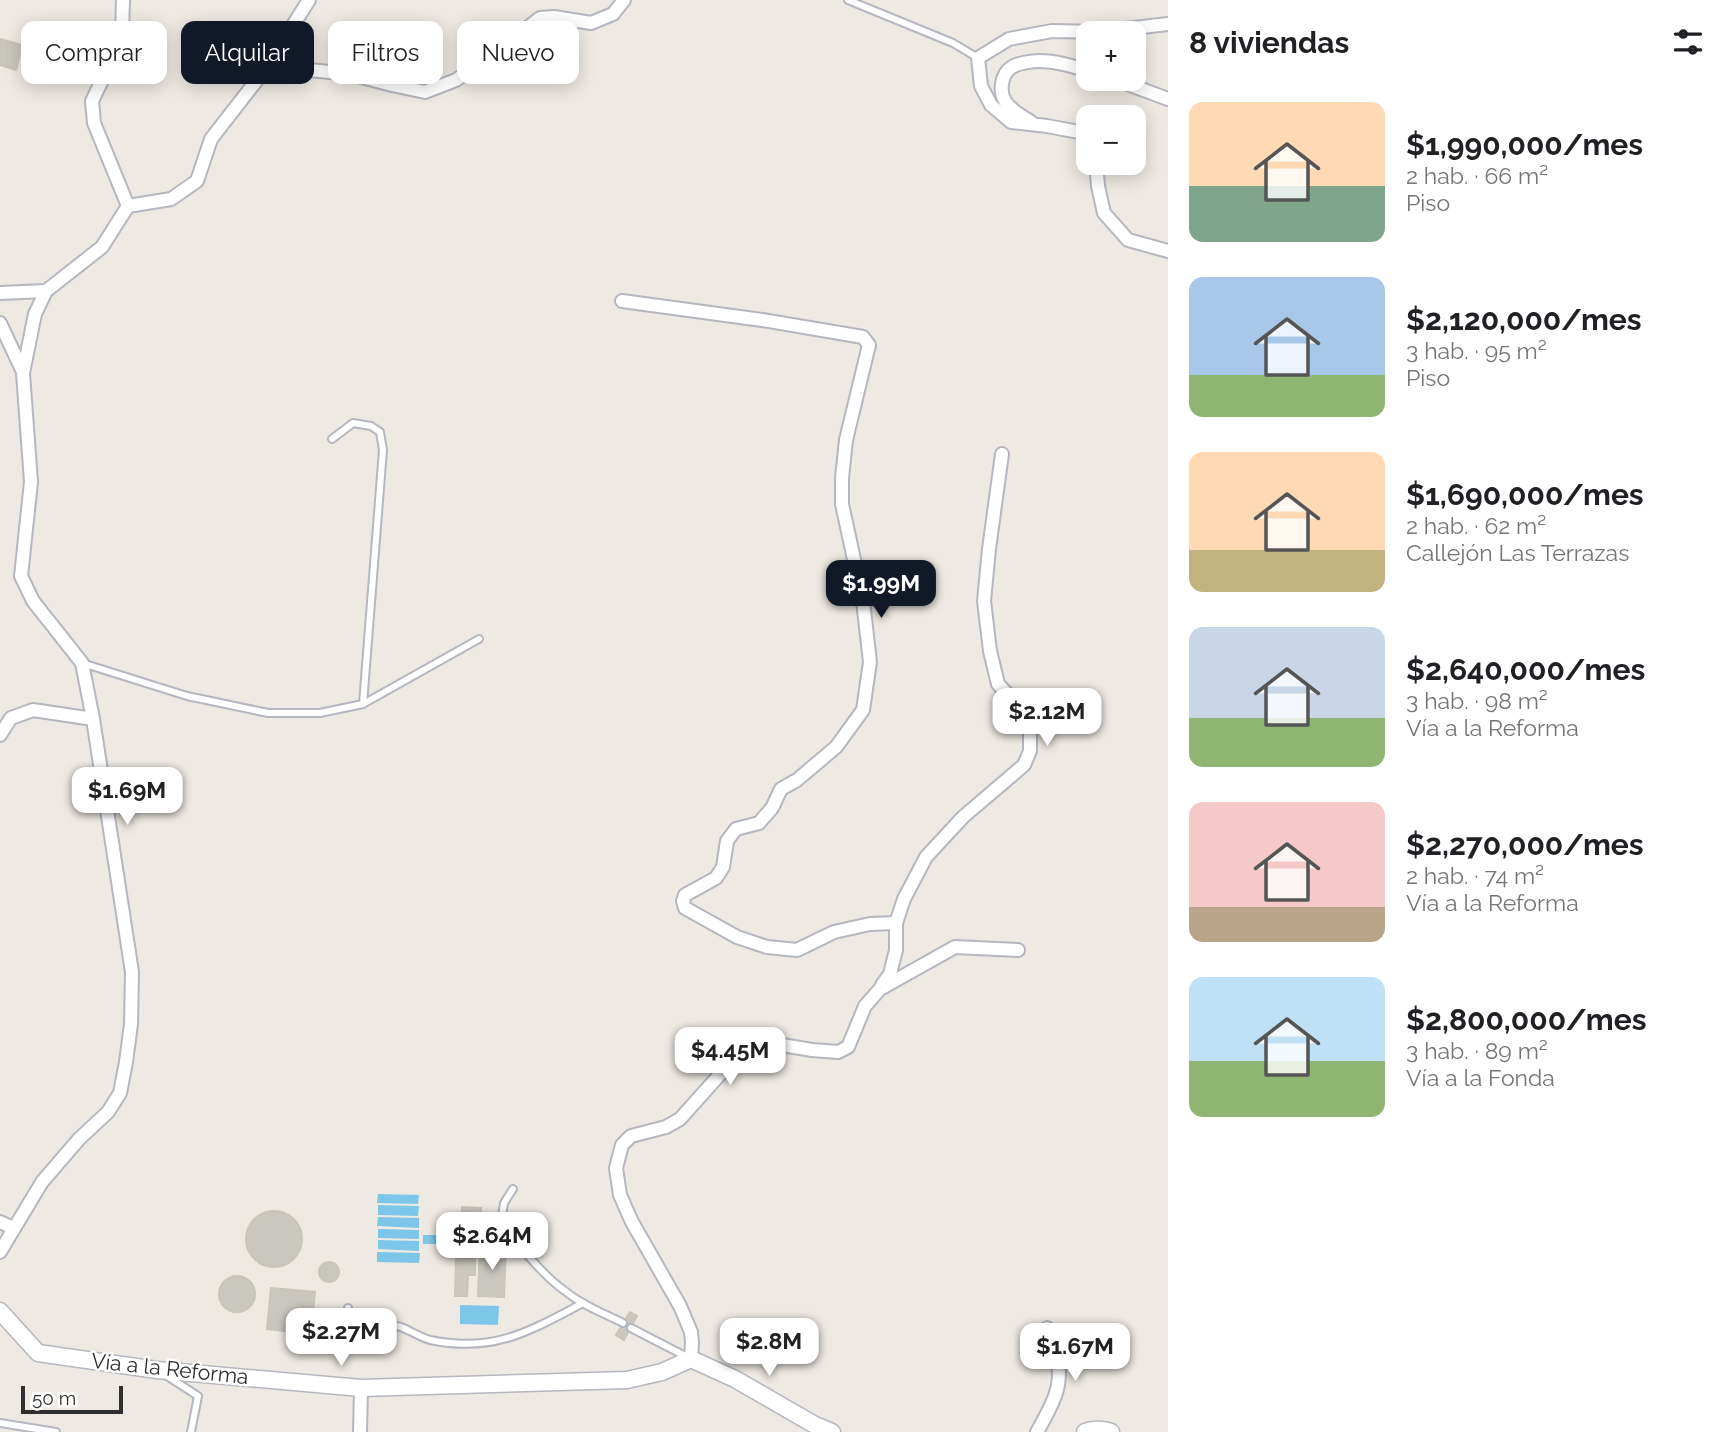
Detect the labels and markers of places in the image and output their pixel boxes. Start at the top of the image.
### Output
pin: $1.99M [824,560,938,620]
pin: $2.12M [990,688,1104,748]
pin: $1.69M [70,768,184,827]
pin: $4.45M [673,1028,787,1087]
pin: $2.64M [435,1212,549,1272]
pin: $2.27M [284,1308,398,1368]
pin: $2.8M [720,1318,818,1378]
pin: $1.67M [1018,1324,1132,1383]

